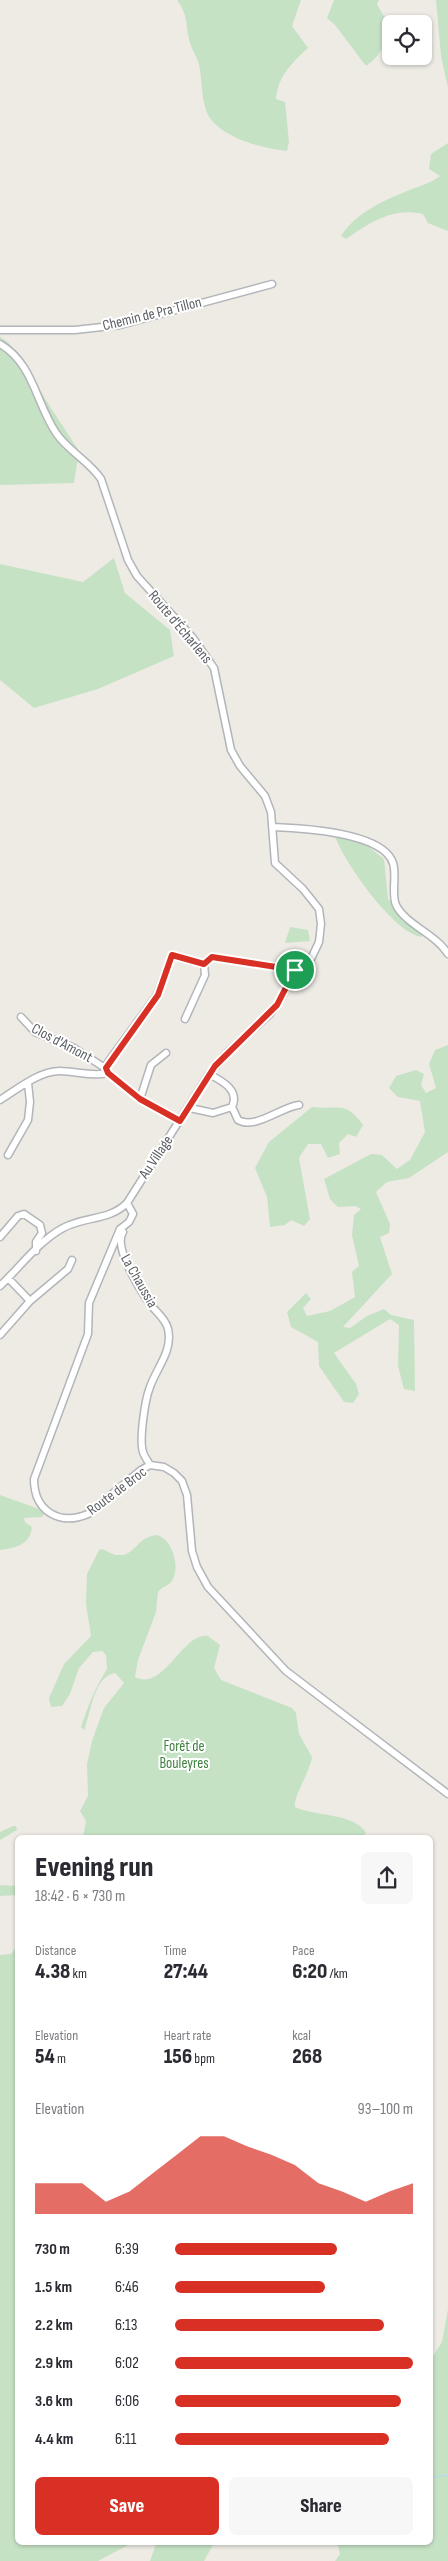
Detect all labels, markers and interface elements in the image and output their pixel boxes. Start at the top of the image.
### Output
map controls [382,15,432,65]
button: locate [382,15,432,65]
street label: Chemin de Pra Tillon [101,293,203,335]
street label: Route d'Écharlens [144,586,216,668]
pin [274,949,316,991]
icon: arrive [281,956,309,984]
street label: Clos d'Amont [28,1019,96,1067]
street label: Au Village [134,1132,177,1183]
street label: La Chaussia [116,1251,162,1311]
street label: Route de Broc [83,1462,151,1520]
park label: Forêt de Bouleyres [159,1737,209,1773]
text: Evening run [35,1851,153,1884]
button: share [361,1852,413,1904]
text: 18:42 · 6 × 730 m [35,1887,125,1906]
text: Distance [35,1942,76,1959]
text: Time [164,1942,187,1959]
text: Pace [292,1942,315,1959]
text: 4.38 [35,1959,70,1984]
text: 27:44 [164,1959,208,1984]
text: 6:20 [292,1959,327,1984]
text: km [70,1965,87,1982]
text: /km [327,1965,348,1982]
text: Elevation [35,2027,78,2044]
text: Heart rate [164,2027,211,2044]
text: kcal [292,2027,311,2044]
text: 54 [35,2044,55,2069]
text: 156 [164,2044,192,2069]
text: 268 [292,2044,322,2069]
text: m [55,2050,66,2067]
text: bpm [192,2050,215,2067]
text: Elevation [35,2100,84,2119]
text: 93–100 m [358,2100,413,2119]
text: 730 m [35,2240,70,2259]
text: 6:39 [115,2240,139,2259]
text: 1.5 km [35,2278,72,2297]
text: 6:46 [115,2278,139,2297]
text: 2.2 km [35,2316,73,2335]
text: 6:13 [115,2316,137,2335]
text: 2.9 km [35,2354,73,2373]
text: 6:02 [115,2354,139,2373]
text: 3.6 km [35,2392,73,2411]
text: 6:06 [115,2392,139,2411]
text: 4.4 km [35,2430,73,2449]
text: 6:11 [115,2430,136,2449]
button: Save [35,2477,219,2535]
button: Share [229,2477,413,2535]

